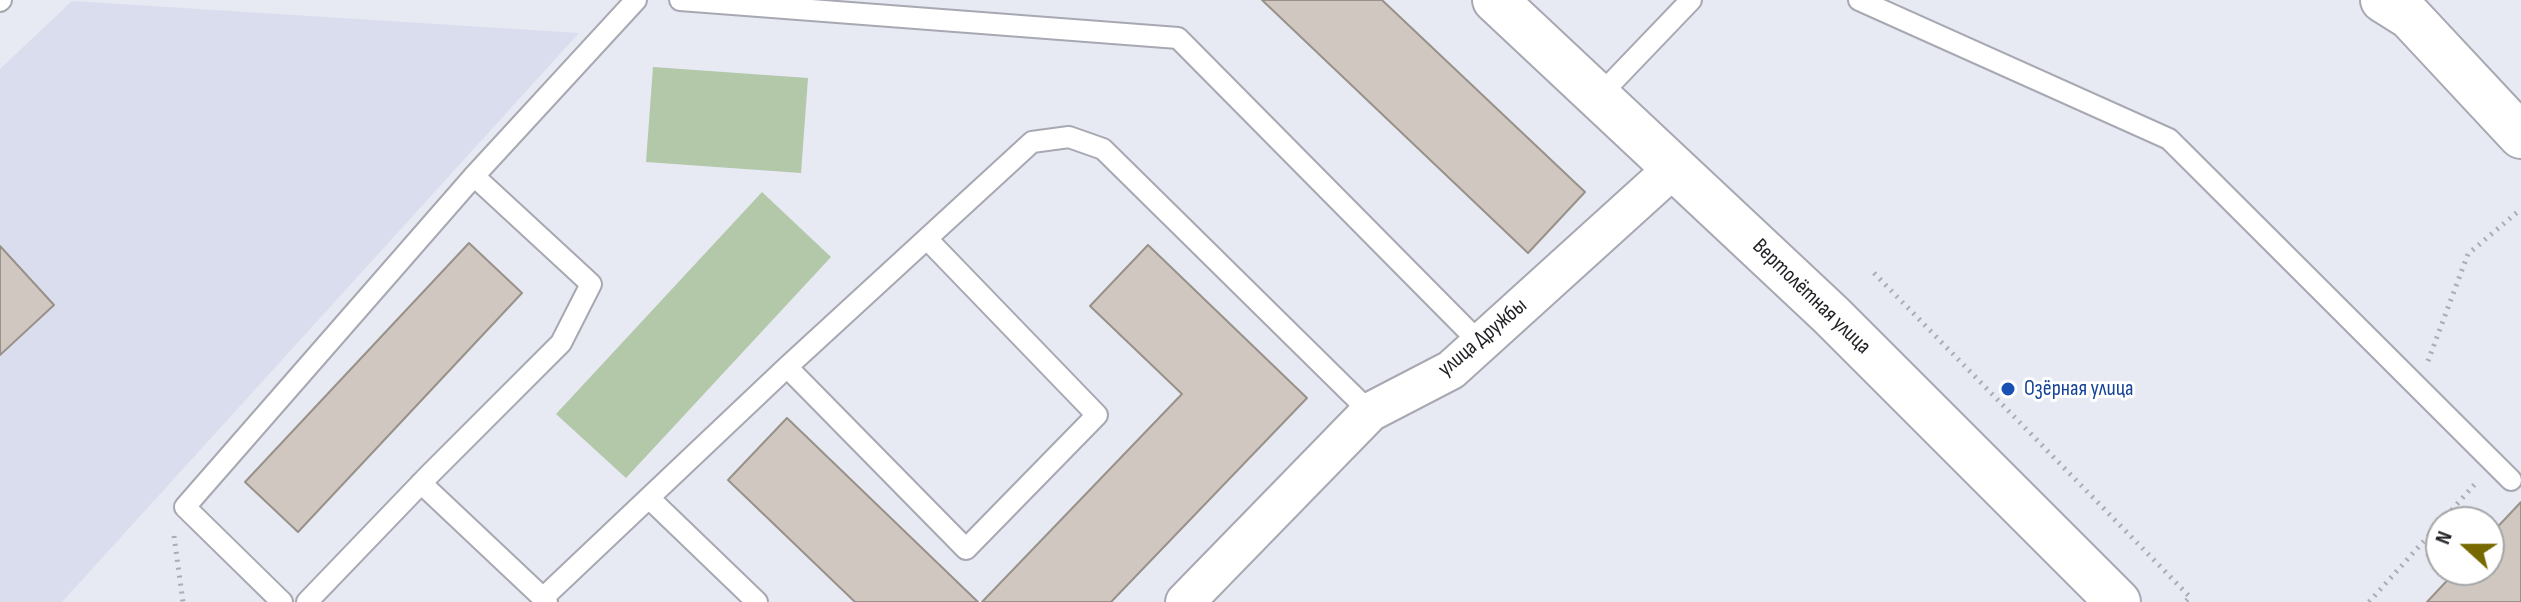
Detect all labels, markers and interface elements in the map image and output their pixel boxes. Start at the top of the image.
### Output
street label: Вертолётная улица [1746,234,1876,360]
street label: улица Дружбы [1433,293,1533,383]
place label: Озёрная улица [2024,376,2133,402]
marker: Озёрная улица [1999,380,2017,398]
north arrow [2425,506,2505,586]
text: N [2429,528,2459,548]

